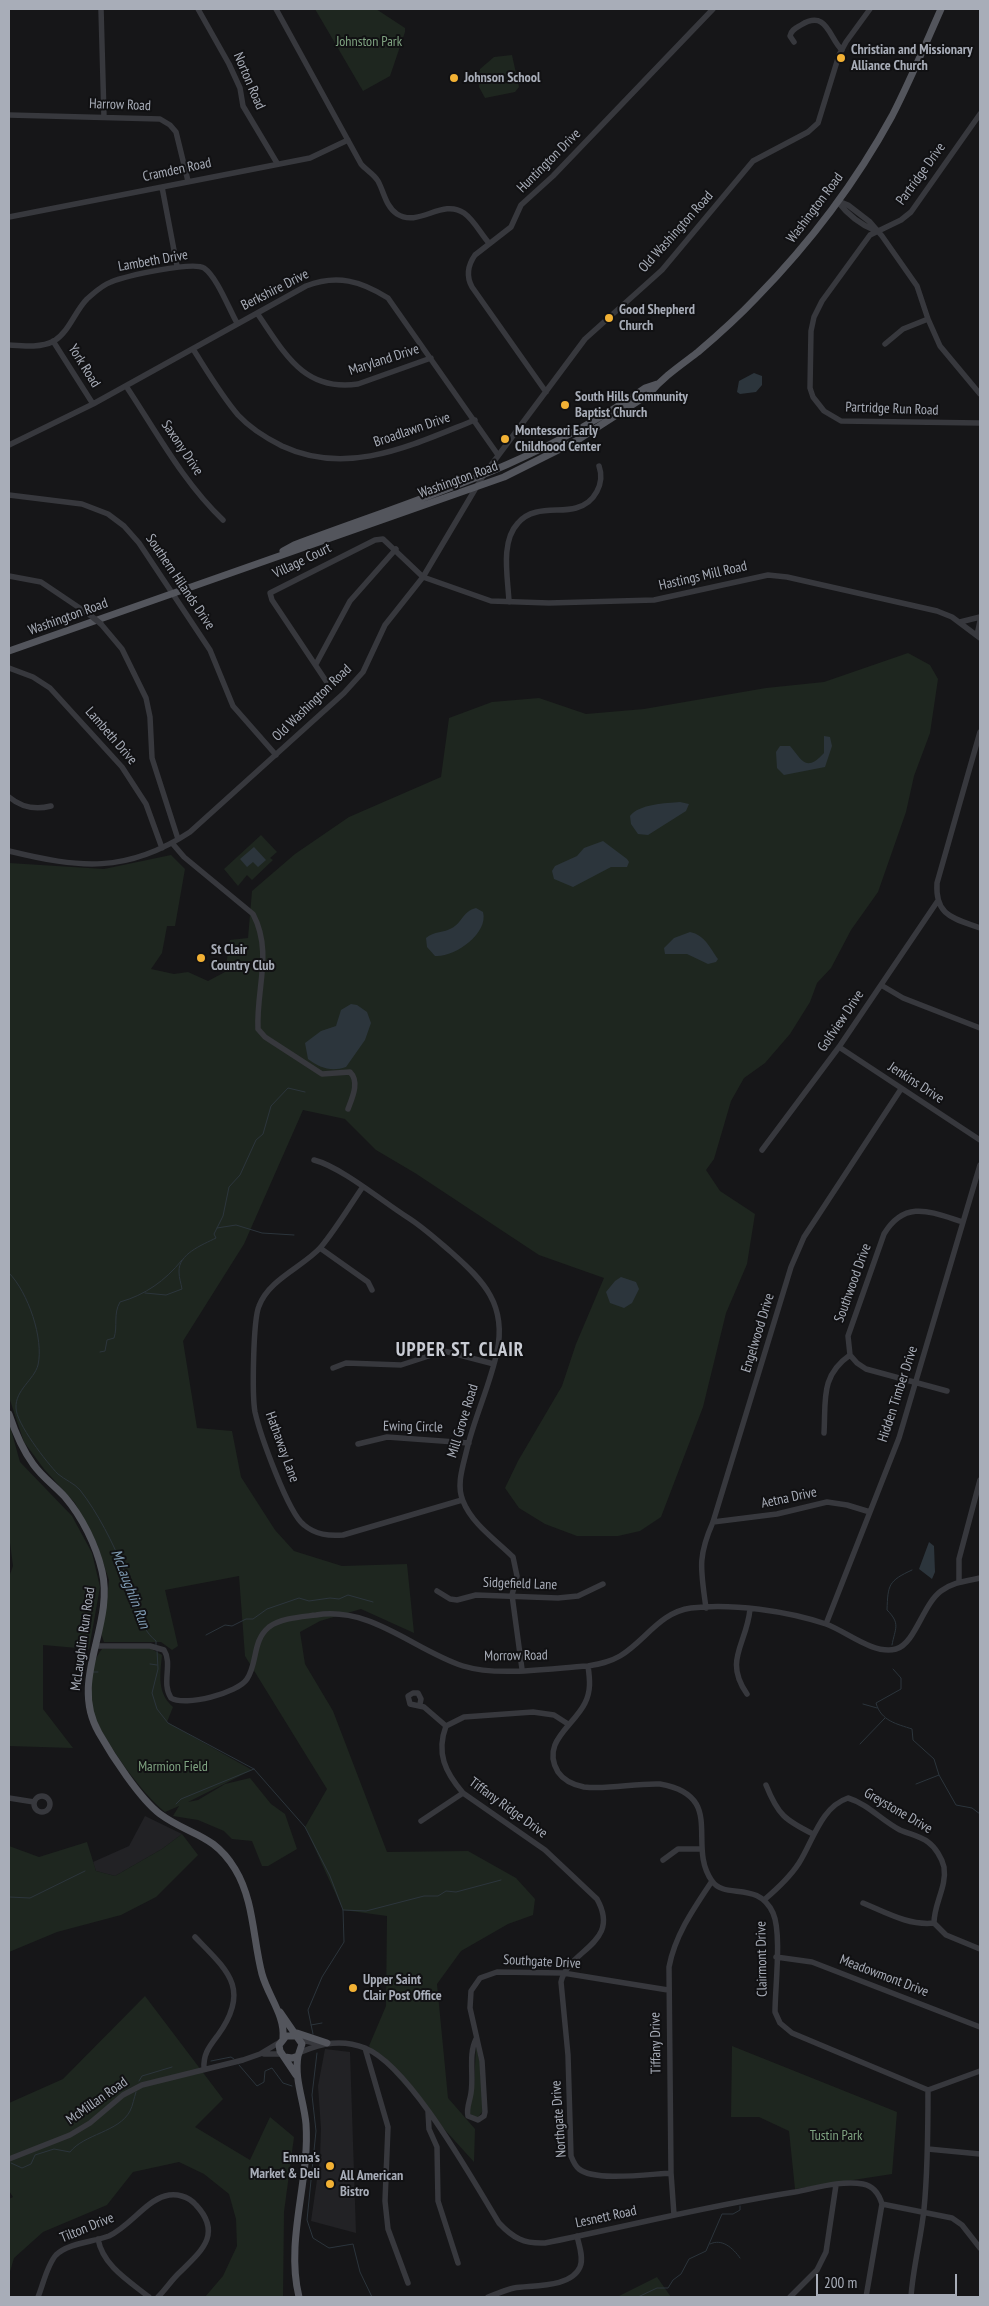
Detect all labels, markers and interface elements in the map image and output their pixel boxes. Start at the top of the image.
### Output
park label: Johnston Park [336,34,402,50]
place label: Christian and Missionary Alliance Church [851,42,973,74]
street label: Norton Road [229,50,269,112]
marker: Christian and Missionary Alliance Church [835,52,847,64]
place label: Johnson School [464,70,540,86]
marker: Johnson School [448,72,460,84]
street label: Harrow Road [89,96,151,114]
street label: Huntington Drive [514,126,584,196]
street label: Partridge Drive [893,140,949,208]
street label: Cramden Road [141,155,213,185]
street label: Washington Road [783,170,847,246]
street label: Old Washington Road [635,188,717,276]
street label: Lambeth Drive [117,247,189,275]
street label: Berkshire Drive [238,266,312,314]
place label: Good Shepherd Church [619,302,695,334]
marker: Good Shepherd Church [603,312,615,324]
street label: York Road [64,341,104,391]
street label: Maryland Drive [347,341,421,379]
place label: South Hills Community Baptist Church [575,389,688,422]
marker: South Hills Community Baptist Church [559,399,571,411]
street label: Partridge Run Road [845,399,939,419]
street label: Broadlawn Drive [372,409,452,451]
street label: Saxony Drive [157,417,207,479]
place label: Montessori Early Childhood Center [515,423,601,456]
marker: Montessori Early Childhood Center [499,433,511,445]
street label: Washington Road [416,458,500,502]
street label: Southern Hilands Drive [142,531,218,633]
street label: Village Court [270,540,334,582]
street label: Hastings Mill Road [657,558,749,594]
street label: Washington Road [26,595,110,639]
street label: Old Washington Road [269,661,355,745]
street label: Lambeth Drive [82,704,140,768]
place label: St Clair Country Club [211,942,275,974]
marker: St Clair Country Club [195,952,207,964]
street label: Golfview Drive [814,987,868,1055]
street label: Jenkins Drive [885,1059,947,1107]
street label: Southwood Drive [831,1241,875,1325]
street label: Engelwood Drive [738,1291,778,1375]
district label: UPPER ST. CLAIR [394,1340,526,1362]
street label: Hidden Timber Drive [875,1344,921,1444]
street label: Mill Grove Road [444,1382,482,1460]
street label: Hathaway Lane [261,1409,303,1485]
street label: Ewing Circle [383,1418,443,1436]
street label: Aetna Drive [760,1484,818,1512]
water label: McLaughlin Run [107,1547,153,1631]
street label: Sidgefield Lane [483,1574,557,1594]
street label: McLaughlin Run Road [67,1586,99,1692]
street label: Morrow Road [484,1647,548,1665]
park label: Marmion Field [138,1759,208,1775]
street label: Tiffany Ridge Drive [466,1774,550,1842]
street label: Greystone Drive [861,1785,935,1837]
street label: Clairmont Drive [753,1921,771,1997]
street label: Meadowmont Drive [837,1951,931,2001]
street label: Southgate Drive [503,1952,581,1972]
place label: Upper Saint Clair Post Office [363,1972,442,2004]
marker: Upper Saint Clair Post Office [347,1982,359,1994]
street label: Tiffany Drive [647,2012,665,2074]
street label: McMillan Road [63,2074,131,2128]
street label: Northgate Drive [548,2080,570,2158]
park label: Tustin Park [810,2128,862,2144]
place label: Emma's Market & Deli [250,2150,320,2182]
marker: Emma's Market & Deli [324,2160,336,2172]
place label: All American Bistro [340,2168,403,2200]
marker: All American Bistro [324,2178,336,2190]
street label: Lesnett Road [574,2202,638,2232]
street label: Tilton Drive [57,2210,117,2246]
scale bar [819,2264,960,2296]
text: 200 m [824,2273,857,2292]

